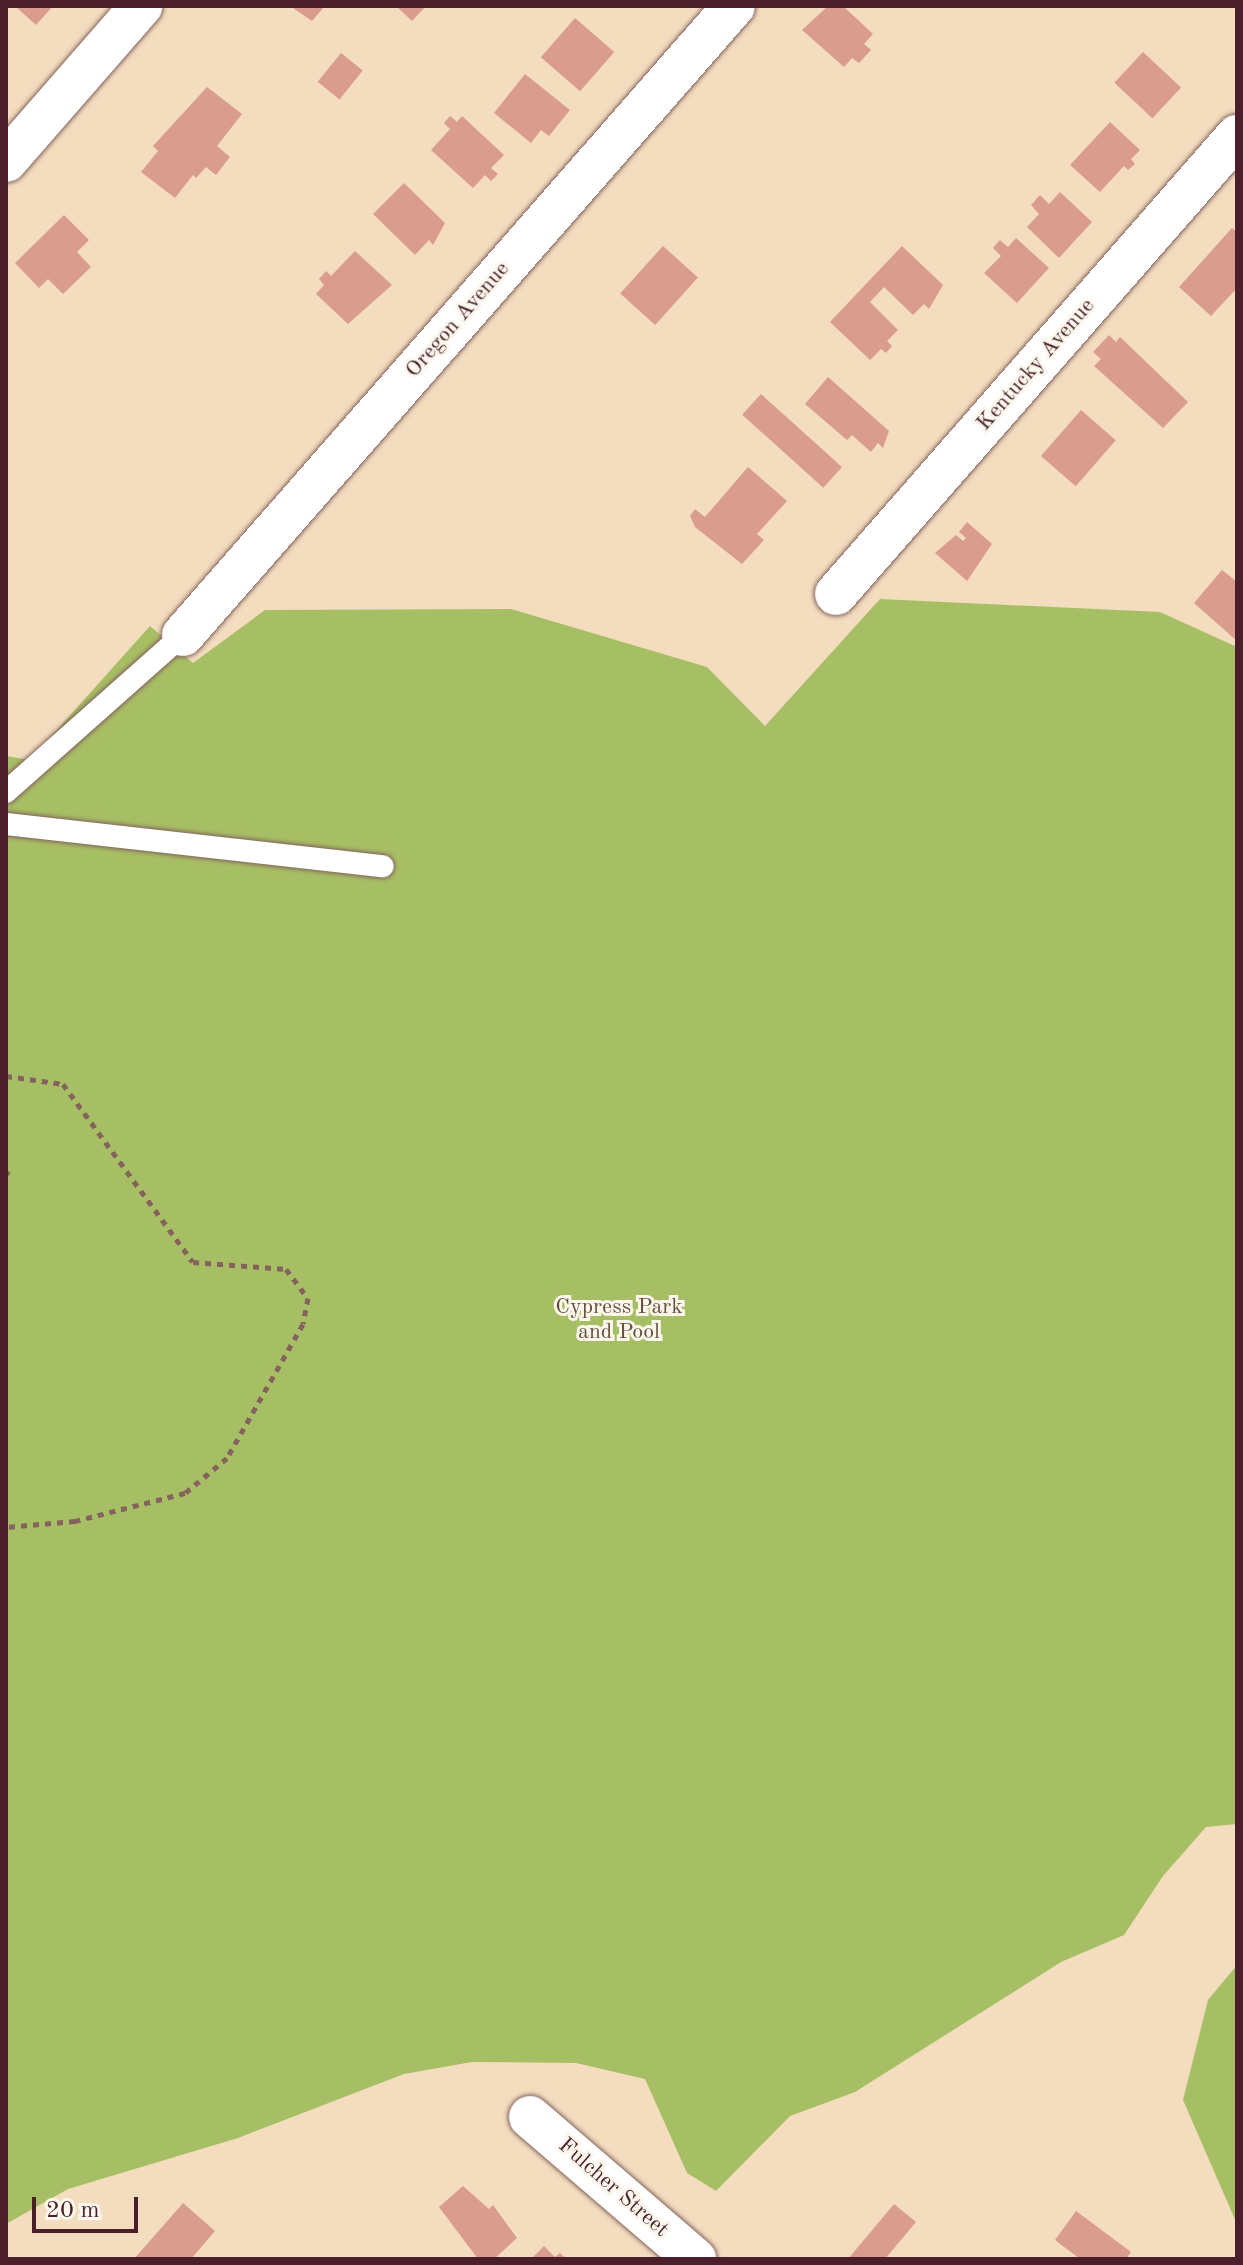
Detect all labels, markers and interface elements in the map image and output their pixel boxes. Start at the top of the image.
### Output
street label: Oregon Avenue [400,257,516,383]
street label: Kentucky Avenue [971,293,1101,437]
park label: Cypress Park and Pool [555,1294,683,1346]
street label: Fulcher Street [552,2133,674,2243]
scale bar [36,2181,142,2231]
text: 20 m [46,2199,100,2223]

